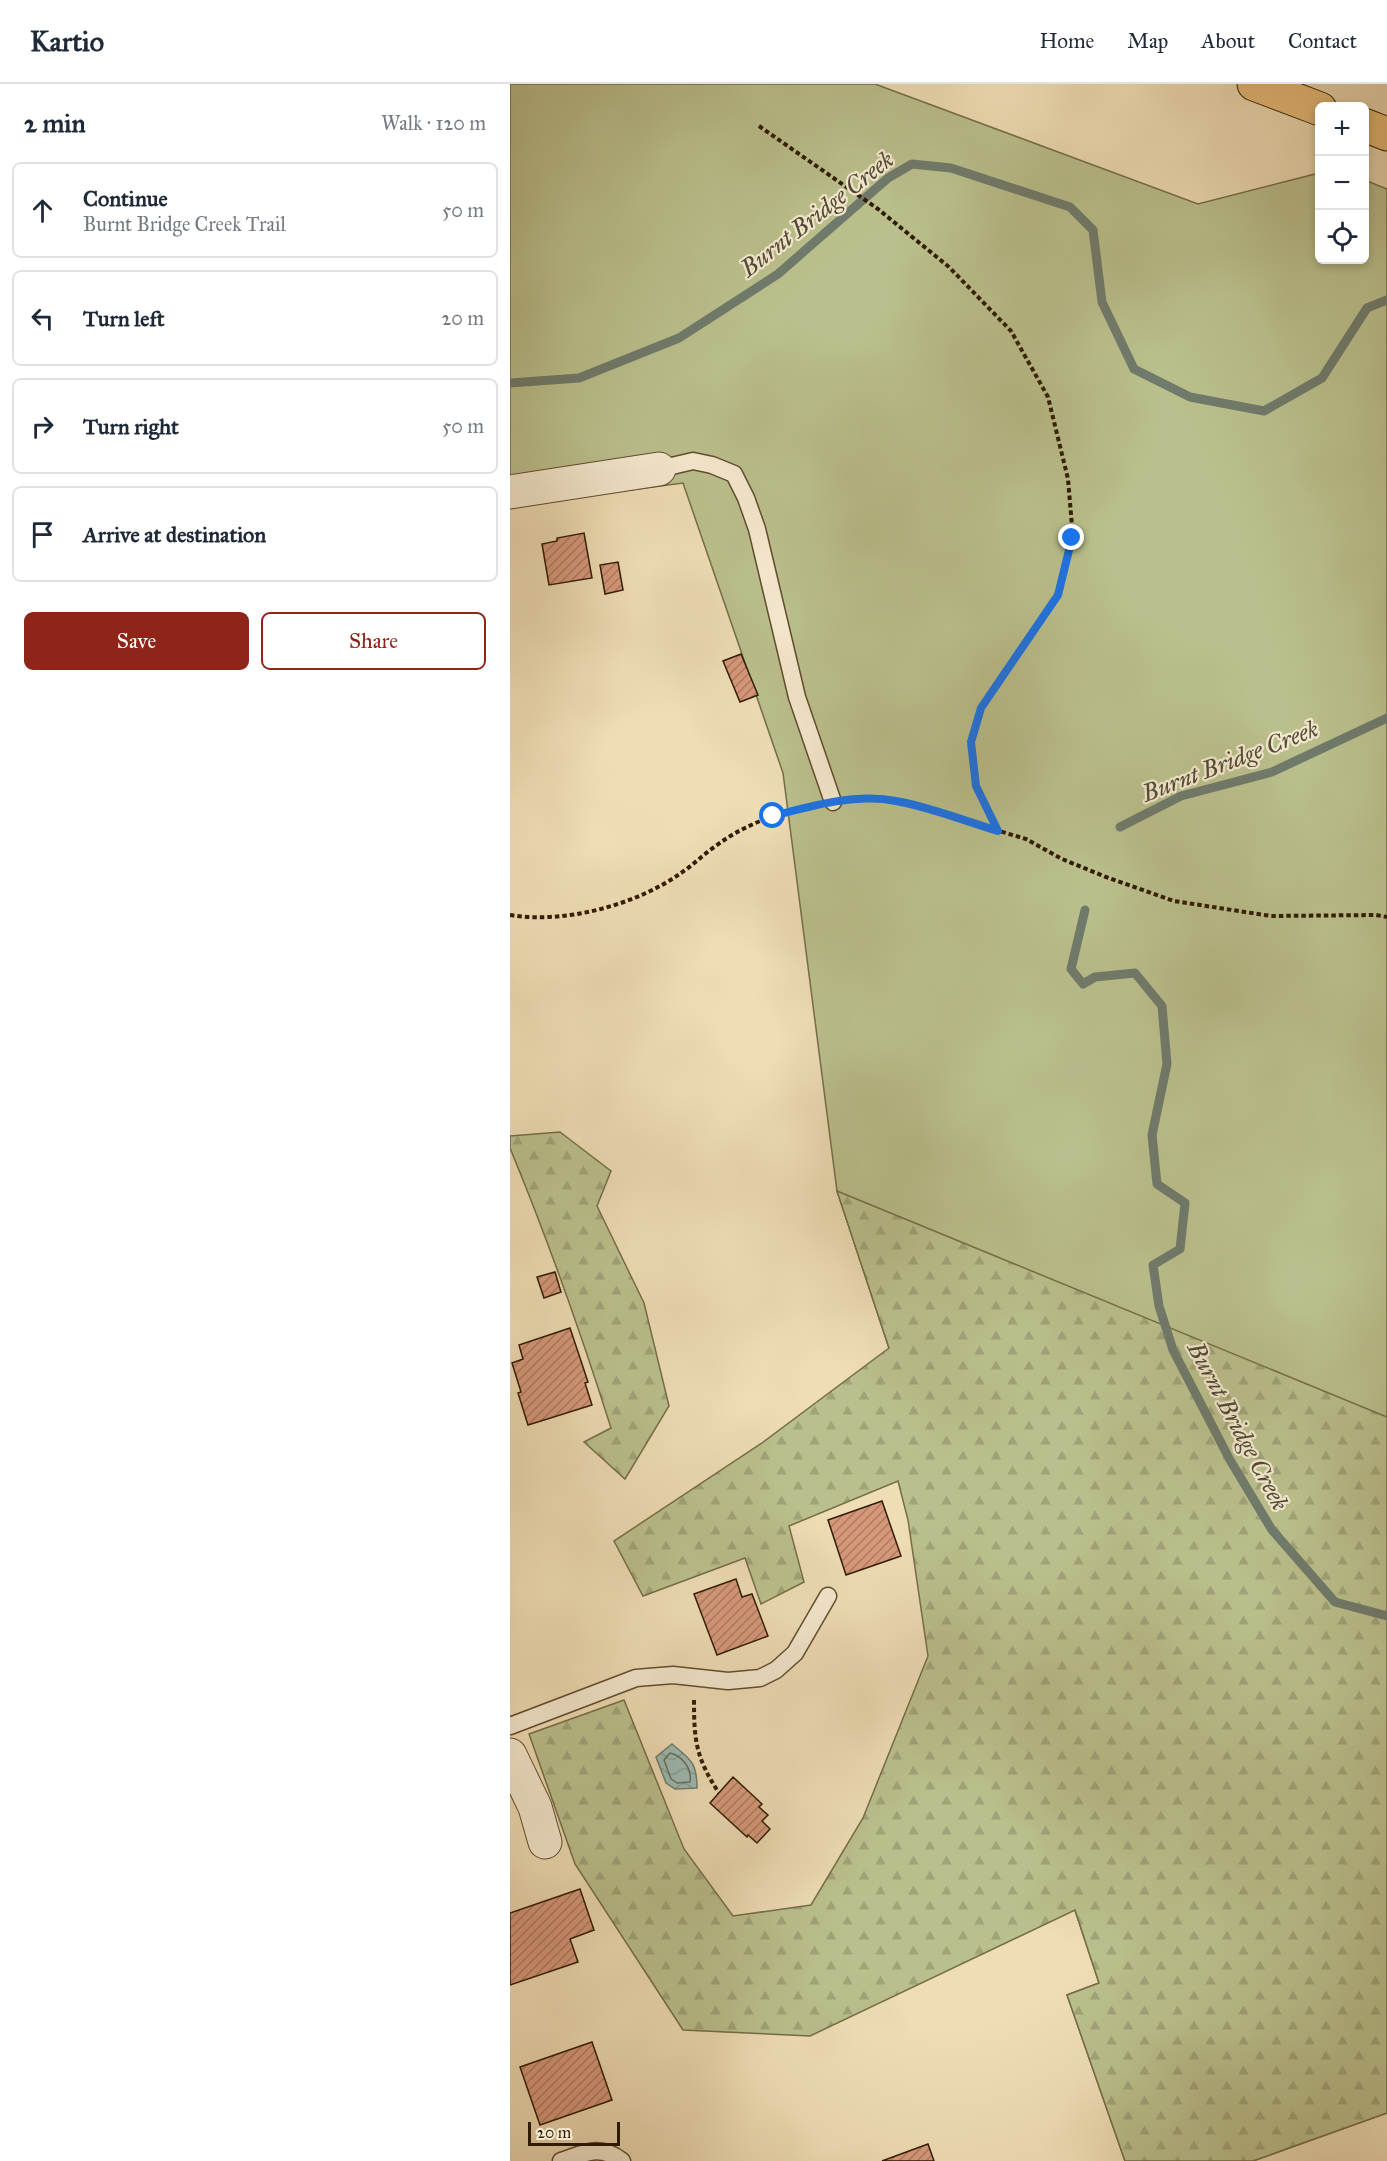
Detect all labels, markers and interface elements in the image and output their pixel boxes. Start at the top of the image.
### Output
text: Kartio [30,24,104,59]
text: Home [1039,28,1094,54]
text: Map [1127,28,1168,54]
text: About [1201,28,1255,54]
text: Contact [1288,28,1357,54]
map controls [1315,102,1369,264]
button: + [1315,102,1369,156]
text: 2 min [24,107,85,139]
text: Walk · 120 m [381,111,486,135]
water label: Burnt Bridge Creek [733,144,900,284]
button: − [1315,156,1369,210]
text: Continue [83,185,168,212]
icon: ahead [26,194,59,227]
text: 50 m [442,198,484,222]
button: locate [1315,210,1369,264]
text: Burnt Bridge Creek Trail [83,212,286,236]
icon: left [26,302,59,335]
text: Turn left [83,305,165,332]
text: 20 m [441,306,484,330]
icon: right [26,410,59,443]
text: Turn right [83,413,179,440]
text: 50 m [442,414,484,438]
icon: arrive [26,518,59,551]
text: Arrive at destination [83,521,266,548]
route end [1058,524,1084,550]
button: Save [24,612,249,670]
button: Share [261,612,486,670]
water label: Burnt Bridge Creek [1136,713,1323,809]
route start [759,802,785,828]
water label: Burnt Bridge Creek [1180,1336,1295,1516]
scale bar [528,2119,620,2146]
text: 20 m [537,2123,571,2142]

